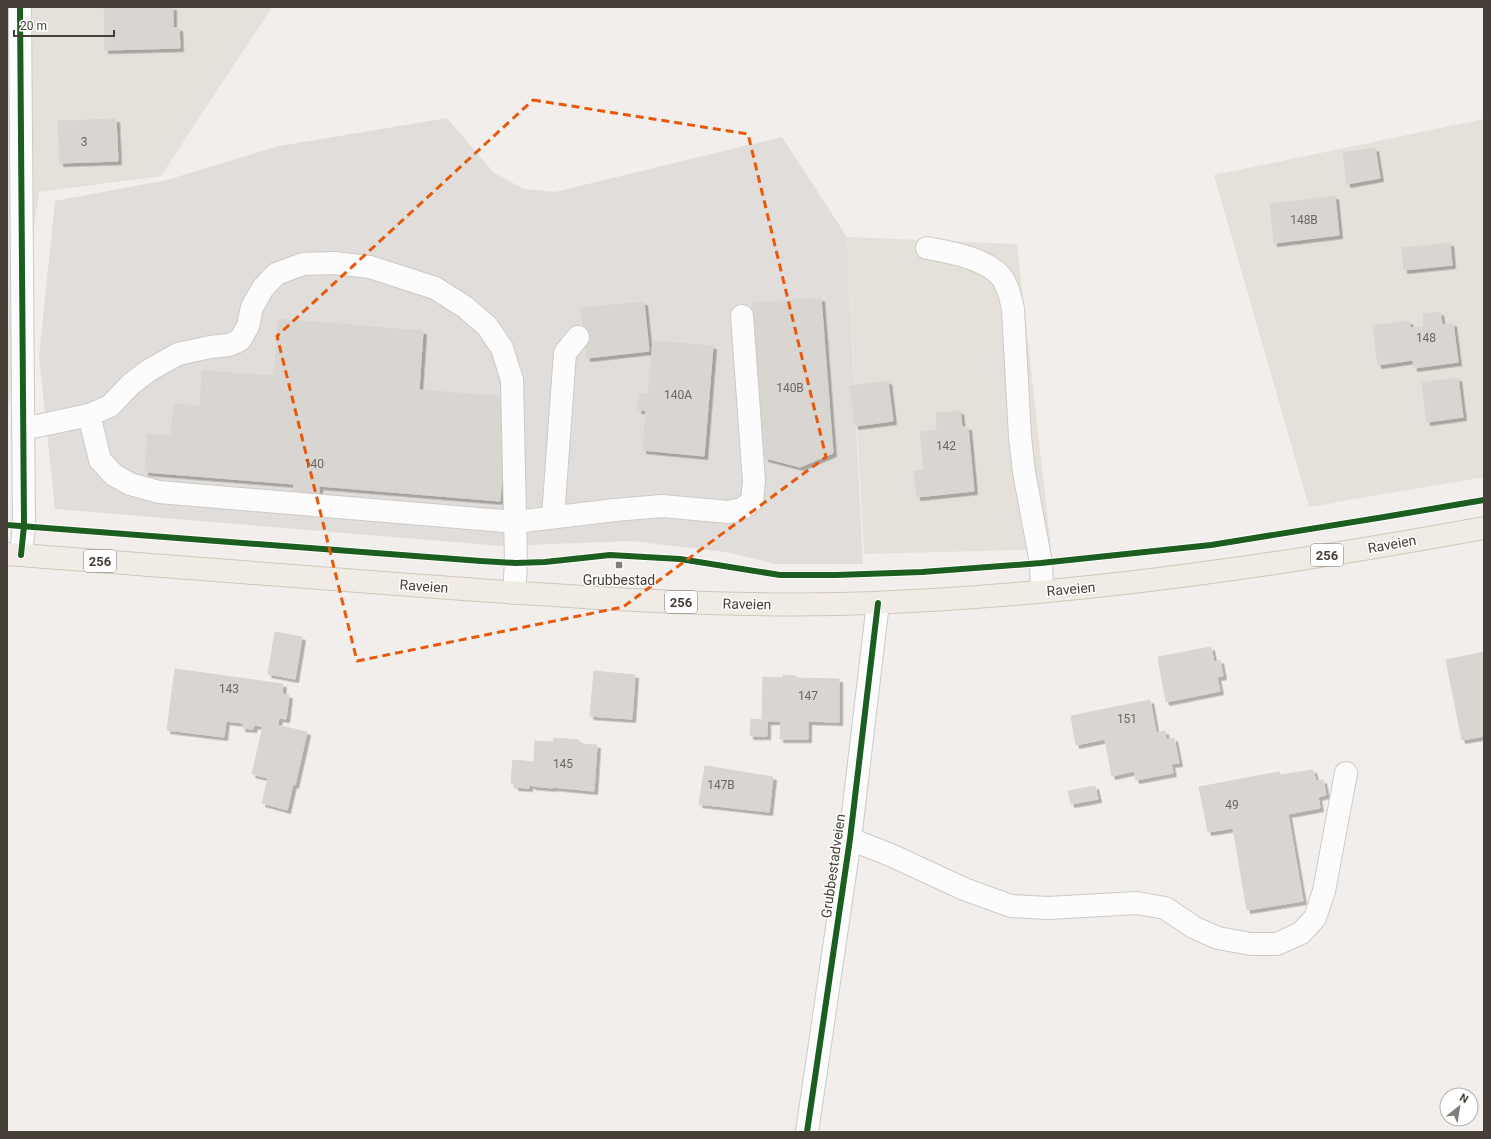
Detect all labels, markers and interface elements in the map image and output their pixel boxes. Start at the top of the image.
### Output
scale bar [14,12,114,38]
text: 20 m [20,19,47,33]
house number: 3 [81,135,87,149]
house number: 148B [1290,213,1318,227]
house number: 148 [1416,331,1436,345]
house number: 140B [776,381,804,395]
house number: 140A [664,388,692,402]
house number: 142 [936,439,956,453]
house number: 140 [304,457,324,471]
street label: Raveien [1367,532,1417,556]
road number: 256 [1311,544,1343,566]
road number: 256 [84,550,116,572]
marker: Grubbestad [614,560,624,570]
place label: Grubbestad [583,572,655,588]
street label: Raveien [399,576,449,596]
street label: Raveien [1046,579,1096,599]
road number: 256 [665,591,697,613]
street label: Raveien [722,596,772,612]
house number: 143 [219,682,239,696]
house number: 147 [798,689,818,703]
house number: 151 [1117,712,1137,726]
house number: 145 [553,757,573,771]
house number: 147B [707,778,735,792]
house number: 49 [1225,798,1239,812]
street label: Grubbestadveien [818,813,848,919]
north arrow [1439,1087,1479,1127]
text: N [1457,1091,1471,1106]

